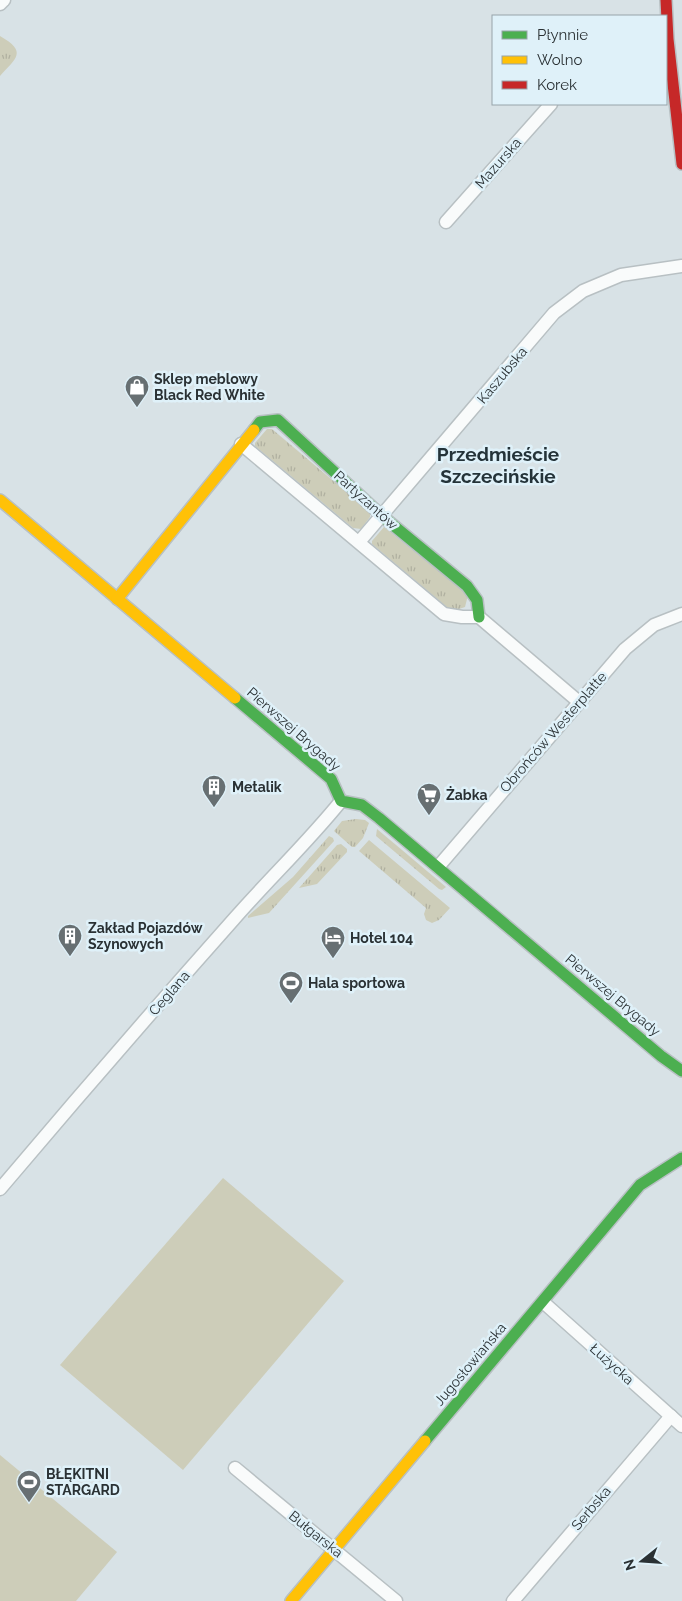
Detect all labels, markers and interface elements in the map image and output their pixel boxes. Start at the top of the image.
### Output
legend [492,15,667,105]
text: Płynnie [537,26,588,44]
text: Wolno [537,51,582,69]
text: Korek [537,76,577,94]
street label: Mazurska [472,134,524,192]
street label: Kaszubska [474,343,530,407]
place label: Sklep meblowy Black Red White [154,371,265,403]
shop icon: Sklep meblowy Black Red White [124,374,150,408]
district label: Przedmieście Szczecińskie [437,443,559,487]
street label: Partyzantów [331,467,402,533]
street label: Obrońców Westerplatte [496,669,610,795]
street label: Pierwszej Brygady [244,684,344,774]
building icon: Metalik [201,774,227,808]
place label: Metalik [232,779,282,795]
supermarket icon: Żabka [416,782,442,816]
place label: Żabka [446,786,487,803]
place label: Zakład Pojazdów Szynowych [88,920,203,952]
building icon: Zakład Pojazdów Szynowych [57,923,83,957]
hotel icon: Hotel 104 [320,925,346,959]
place label: Hotel 104 [350,930,413,946]
street label: Pierwszej Brygady [562,951,664,1040]
street label: Ceglana [145,967,193,1019]
sports icon: Hala sportowa [278,970,304,1004]
place label: Hala sportowa [308,975,405,991]
street label: Jugosłowiańska [431,1319,509,1409]
street label: Łużycka [587,1340,637,1388]
place label: BŁĘKITNI STARGARD [46,1466,120,1498]
sports icon: BŁĘKITNI STARGARD [16,1469,42,1503]
street label: Serbska [568,1483,614,1533]
street label: Bułgarska [286,1507,346,1561]
north arrow [617,1536,667,1586]
text: N [620,1557,639,1572]

